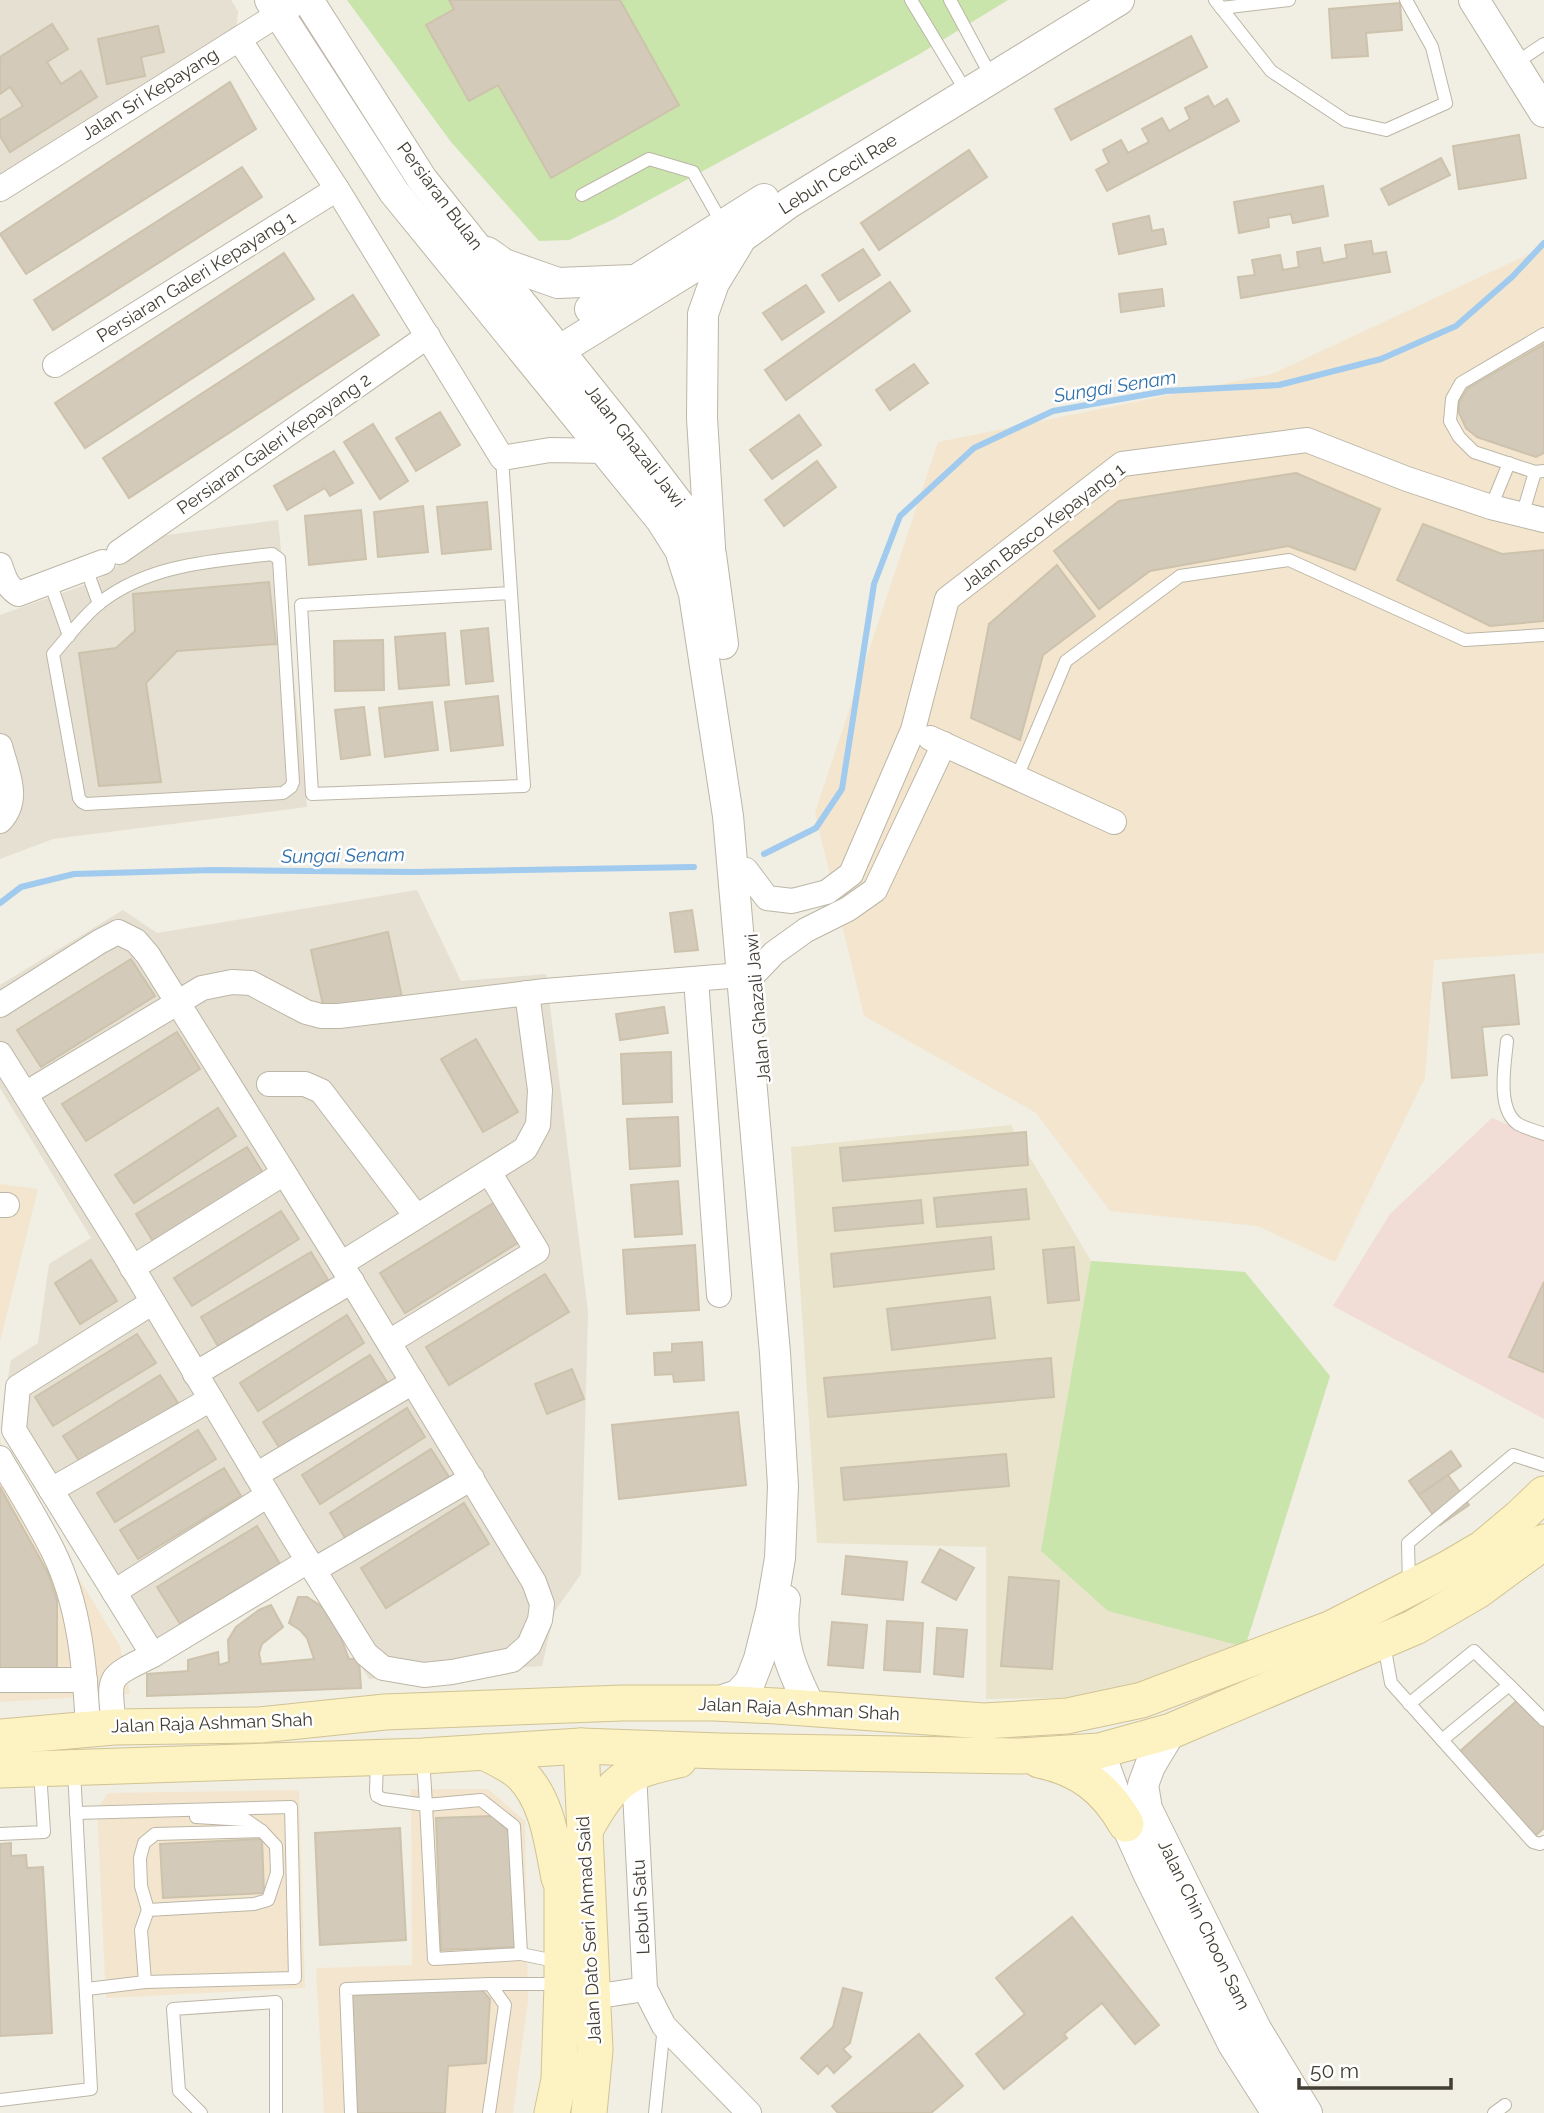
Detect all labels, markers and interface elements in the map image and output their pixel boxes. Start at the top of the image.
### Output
street label: Jalan Sri Kepayang [78,43,222,144]
street label: Lebuh Cecil Rae [775,129,901,218]
street label: Persiaran Bulan [393,138,488,254]
street label: Persiaran Galeri Kepayang 1 [93,207,299,346]
water label: Sungai Senam [1051,365,1178,407]
street label: Persiaran Galeri Kepayang 2 [173,369,375,519]
street label: Jalan Ghazali Jawi [581,380,690,511]
street label: Jalan Basco Kepayang 1 [957,458,1129,595]
water label: Sungai Senam [280,843,405,867]
street label: Jalan Ghazali Jawi [741,933,774,1083]
street label: Jalan Raja Ashman Shah [698,1693,900,1724]
street label: Jalan Raja Ashman Shah [111,1708,313,1737]
street label: Jalan Dato Seri Ahmad Said [572,1816,605,2045]
street label: Jalan Chin Choon Sam [1154,1836,1255,2013]
street label: Lebuh Satu [628,1859,653,1955]
scale bar [1299,2046,1451,2090]
text: 50 m [1310,2058,1359,2083]

